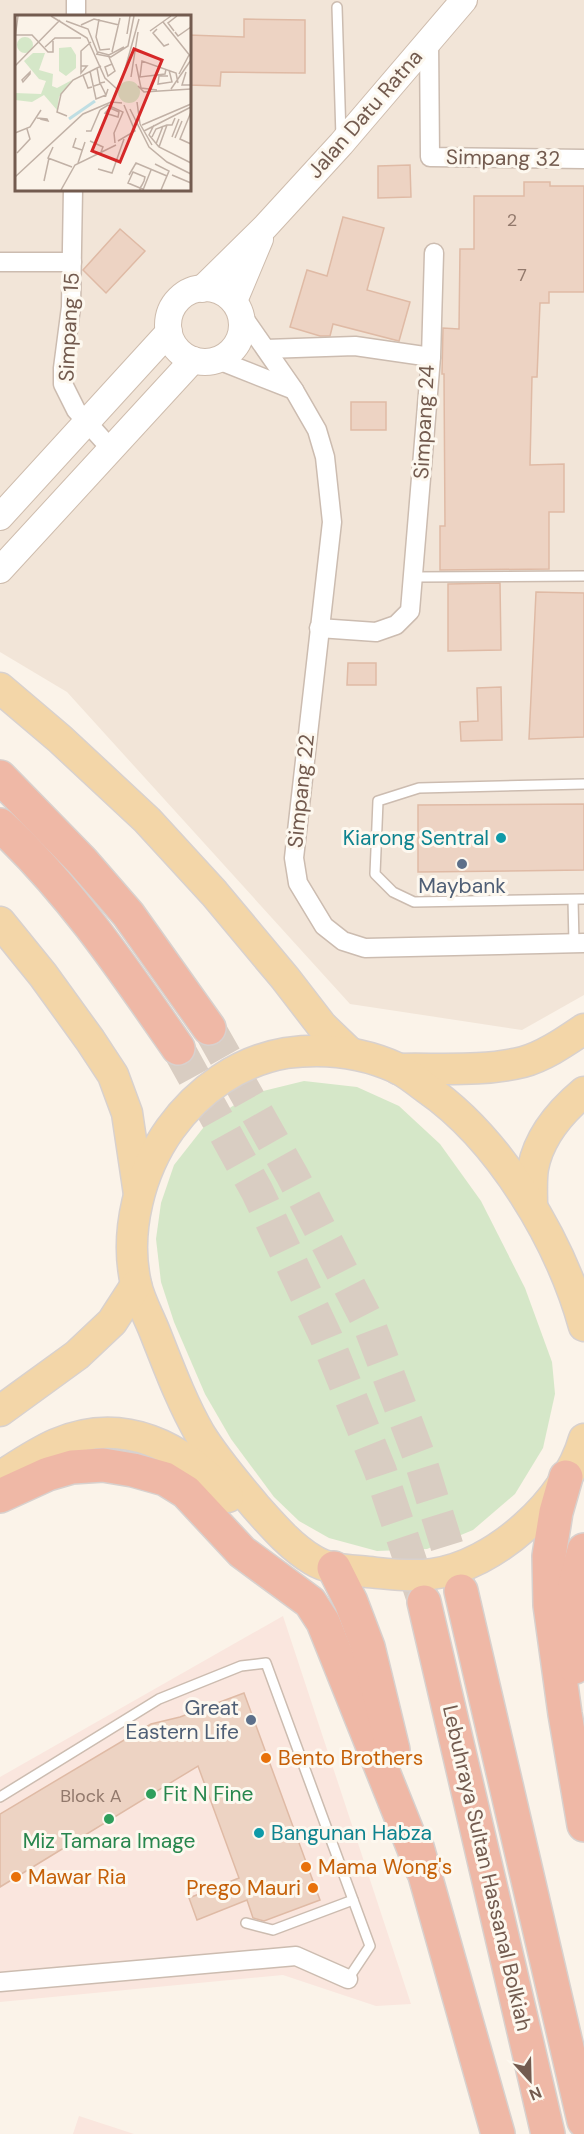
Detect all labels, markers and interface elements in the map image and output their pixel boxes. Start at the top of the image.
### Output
inset map [15,15,190,190]
street label: Jalan Datu Ratna [301,44,429,184]
street label: Simpang 32 [446,143,560,173]
house number: 2 [507,208,517,232]
house number: 7 [517,263,527,287]
street label: Simpang 15 [52,272,86,382]
street label: Simpang 24 [407,364,441,480]
street label: Simpang 22 [281,733,321,849]
place label: Kiarong Sentral [343,824,489,852]
marker: Kiarong Sentral [494,831,508,845]
marker: Maybank [455,857,469,871]
place label: Maybank [418,872,506,900]
place label: Great Eastern Life [126,1694,239,1746]
street label: Lebuhraya Sultan Hassanal Bolkiah [436,1702,538,2034]
marker: Great Eastern Life [244,1713,258,1727]
place label: Bento Brothers [278,1744,423,1772]
marker: Bento Brothers [259,1751,273,1765]
place label: Fit N Fine [163,1780,254,1808]
house number: Block A [60,1784,122,1808]
marker: Fit N Fine [144,1787,158,1801]
marker: Miz Tamara Image [102,1812,116,1826]
place label: Bangunan Habza [271,1819,432,1847]
marker: Bangunan Habza [252,1826,266,1840]
place label: Miz Tamara Image [23,1827,195,1855]
place label: Mama Wong's [318,1853,452,1881]
marker: Mama Wong's [299,1860,313,1874]
place label: Mawar Ria [28,1863,126,1891]
marker: Mawar Ria [9,1870,23,1884]
place label: Prego Mauri [186,1874,301,1902]
marker: Prego Mauri [306,1881,320,1895]
north arrow [500,2050,560,2110]
text: N [526,2082,545,2105]

